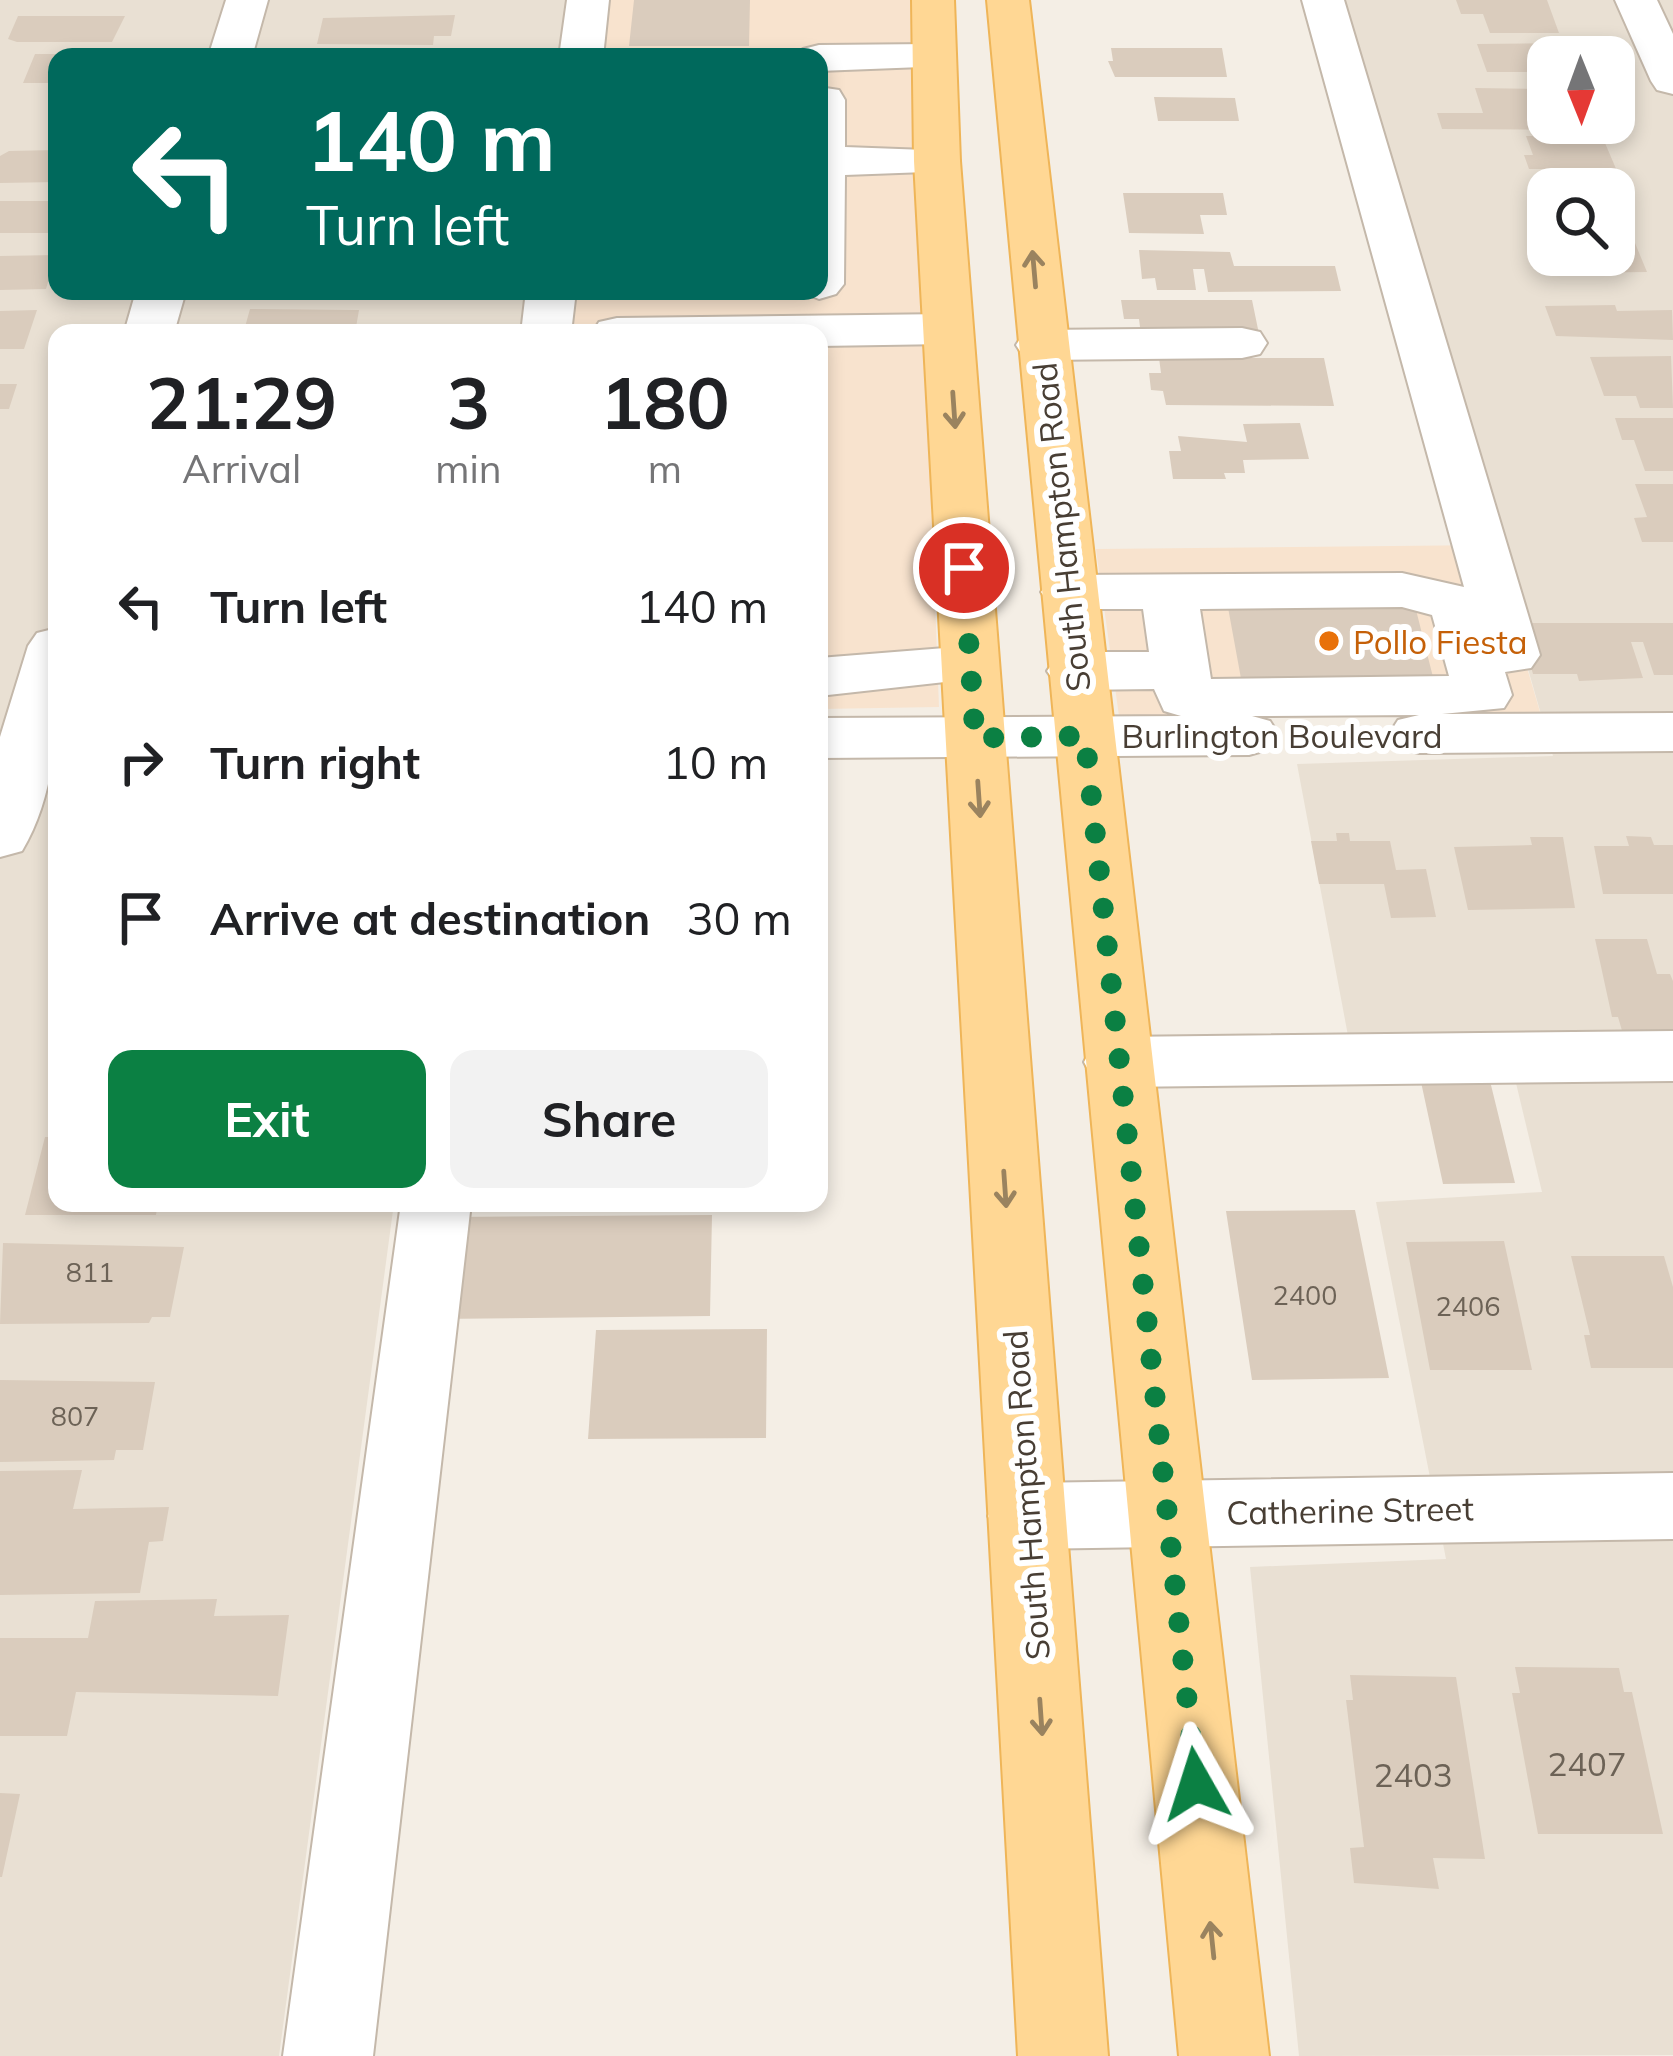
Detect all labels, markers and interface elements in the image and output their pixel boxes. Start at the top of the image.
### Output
north arrow [1527,36,1635,144]
map controls [1527,36,1635,276]
text: 140 m [306,87,556,192]
icon: left [108,96,264,252]
button: search [1527,168,1635,276]
text: Turn left [306,191,509,259]
one-way arrow [1022,250,1045,289]
text: 21:29 [146,357,337,447]
text: 3 [447,357,490,447]
text: 180 [600,357,730,447]
street label: South Hampton Road [1023,360,1099,694]
one-way arrow [942,390,965,429]
text: Arrival [182,444,301,493]
text: min [435,444,502,493]
text: m [648,444,682,493]
pin [913,517,1015,619]
icon: arrive [931,535,997,601]
icon: left [108,573,174,639]
text: Turn left [210,578,387,634]
text: 140 m [636,578,768,634]
place label: Pollo Fiesta [1353,621,1528,662]
marker: Pollo Fiesta [1316,628,1342,654]
street label: Burlington Boulevard [1121,715,1443,756]
icon: right [108,729,174,795]
text: Turn right [210,734,420,790]
text: 10 m [663,734,768,790]
one-way arrow [968,779,991,818]
icon: arrive [108,885,174,951]
text: Arrive at destination [210,890,650,946]
text: 30 m [686,890,792,946]
button: Exit [108,1050,426,1188]
button: Share [450,1050,768,1188]
one-way arrow [994,1169,1017,1208]
house number: 811 [66,1255,114,1289]
house number: 2400 [1273,1278,1337,1312]
house number: 2406 [1436,1289,1500,1323]
street label: South Hampton Road [994,1329,1058,1661]
house number: 807 [51,1399,99,1433]
street label: Catherine Street [1226,1487,1474,1533]
one-way arrow [1029,1697,1052,1736]
position arrow [1133,1721,1259,1847]
house number: 2407 [1547,1743,1627,1784]
house number: 2403 [1373,1754,1453,1795]
one-way arrow [1200,1921,1222,1960]

